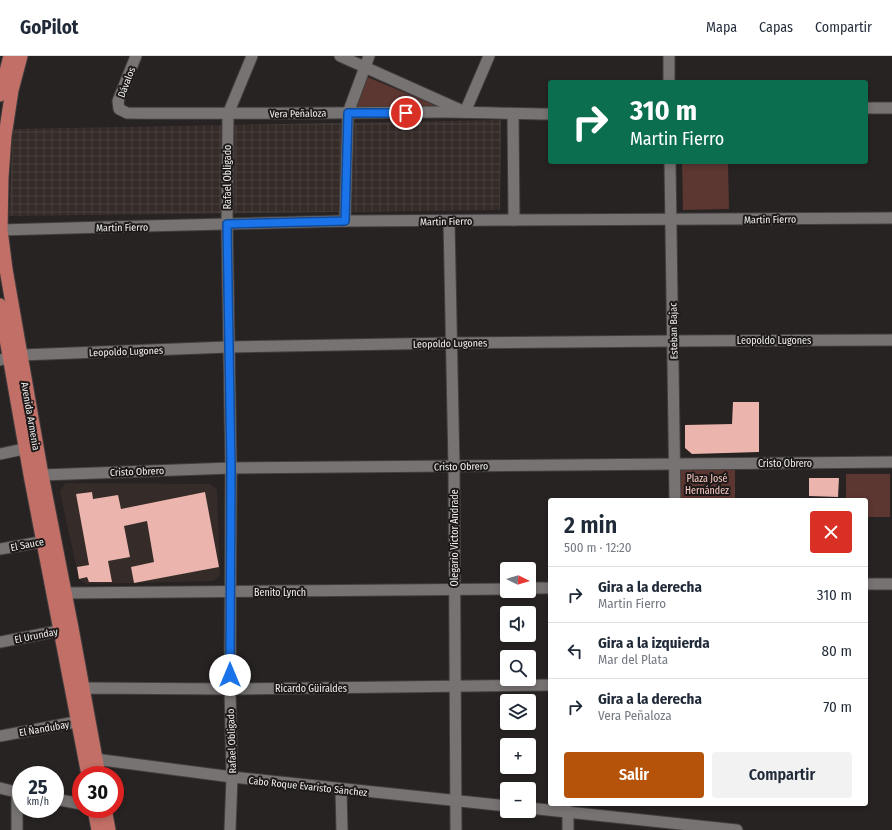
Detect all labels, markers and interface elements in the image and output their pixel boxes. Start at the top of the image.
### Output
text: GoPilot [20,16,79,39]
text: Mapa [706,19,737,36]
text: Capas [759,19,793,36]
text: Compartir [815,19,872,36]
street label: Dávalos [116,65,138,99]
text: 310 m [630,94,697,127]
pin [389,96,423,130]
icon: right [564,96,616,148]
icon: arrive [395,102,417,124]
street label: Vera Peñaloza [270,108,327,120]
text: Martin Fierro [630,128,724,150]
street label: Rafael Obligado [222,145,234,209]
street label: Martin Fierro [744,214,796,226]
street label: Martin Fierro [420,216,472,228]
street label: Martin Fierro [96,222,148,234]
street label: Esteban Bajac [667,302,680,359]
street label: Leopoldo Lugones [737,335,811,347]
street label: Leopoldo Lugones [413,337,487,351]
street label: Leopoldo Lugones [89,345,163,359]
street label: Avenida Armenia [18,381,42,451]
street label: Cristo Obrero [758,458,812,470]
street label: Cristo Obrero [434,461,488,473]
street label: Cristo Obrero [110,465,164,479]
park label: Plaza José Hernández [685,473,729,497]
street label: Olegario Victor Andrade [449,489,461,587]
text: 2 min [564,511,617,539]
button: close [810,511,852,553]
street label: El Sauce [9,536,45,554]
text: 500 m · 12:20 [564,540,632,555]
north arrow [500,562,536,598]
map controls [500,562,536,818]
text: Gira a la derecha [598,578,702,596]
icon: right [564,584,586,606]
text: 310 m [817,586,852,604]
street label: Benito Lynch [254,587,306,599]
text: Martin Fierro [598,596,666,611]
button: sound [500,606,536,642]
street label: El Urunday [13,626,59,646]
text: Gira a la izquierda [598,634,710,652]
icon: left [564,640,586,662]
text: 80 m [822,642,852,660]
button: search [500,650,536,686]
text: Mar del Plata [598,652,668,667]
position arrow [209,654,251,696]
street label: Ricardo Güiraldes [275,683,347,695]
text: Gira a la derecha [598,690,702,708]
button: layers [500,694,536,730]
icon: right [564,696,586,718]
text: 70 m [823,698,852,716]
street label: Rafael Obligado [225,708,239,774]
text: Vera Peñaloza [598,708,672,723]
street label: El Ñandubay [18,718,71,739]
button: + [500,738,536,774]
button: Salir [564,752,704,798]
button: Compartir [712,752,852,798]
speed limit sign: 30 [72,766,124,818]
text: 25 [28,775,48,799]
street label: Cabo Roque Evaristo Sánchez [248,775,368,799]
button: − [500,782,536,818]
text: km/h [27,796,49,808]

